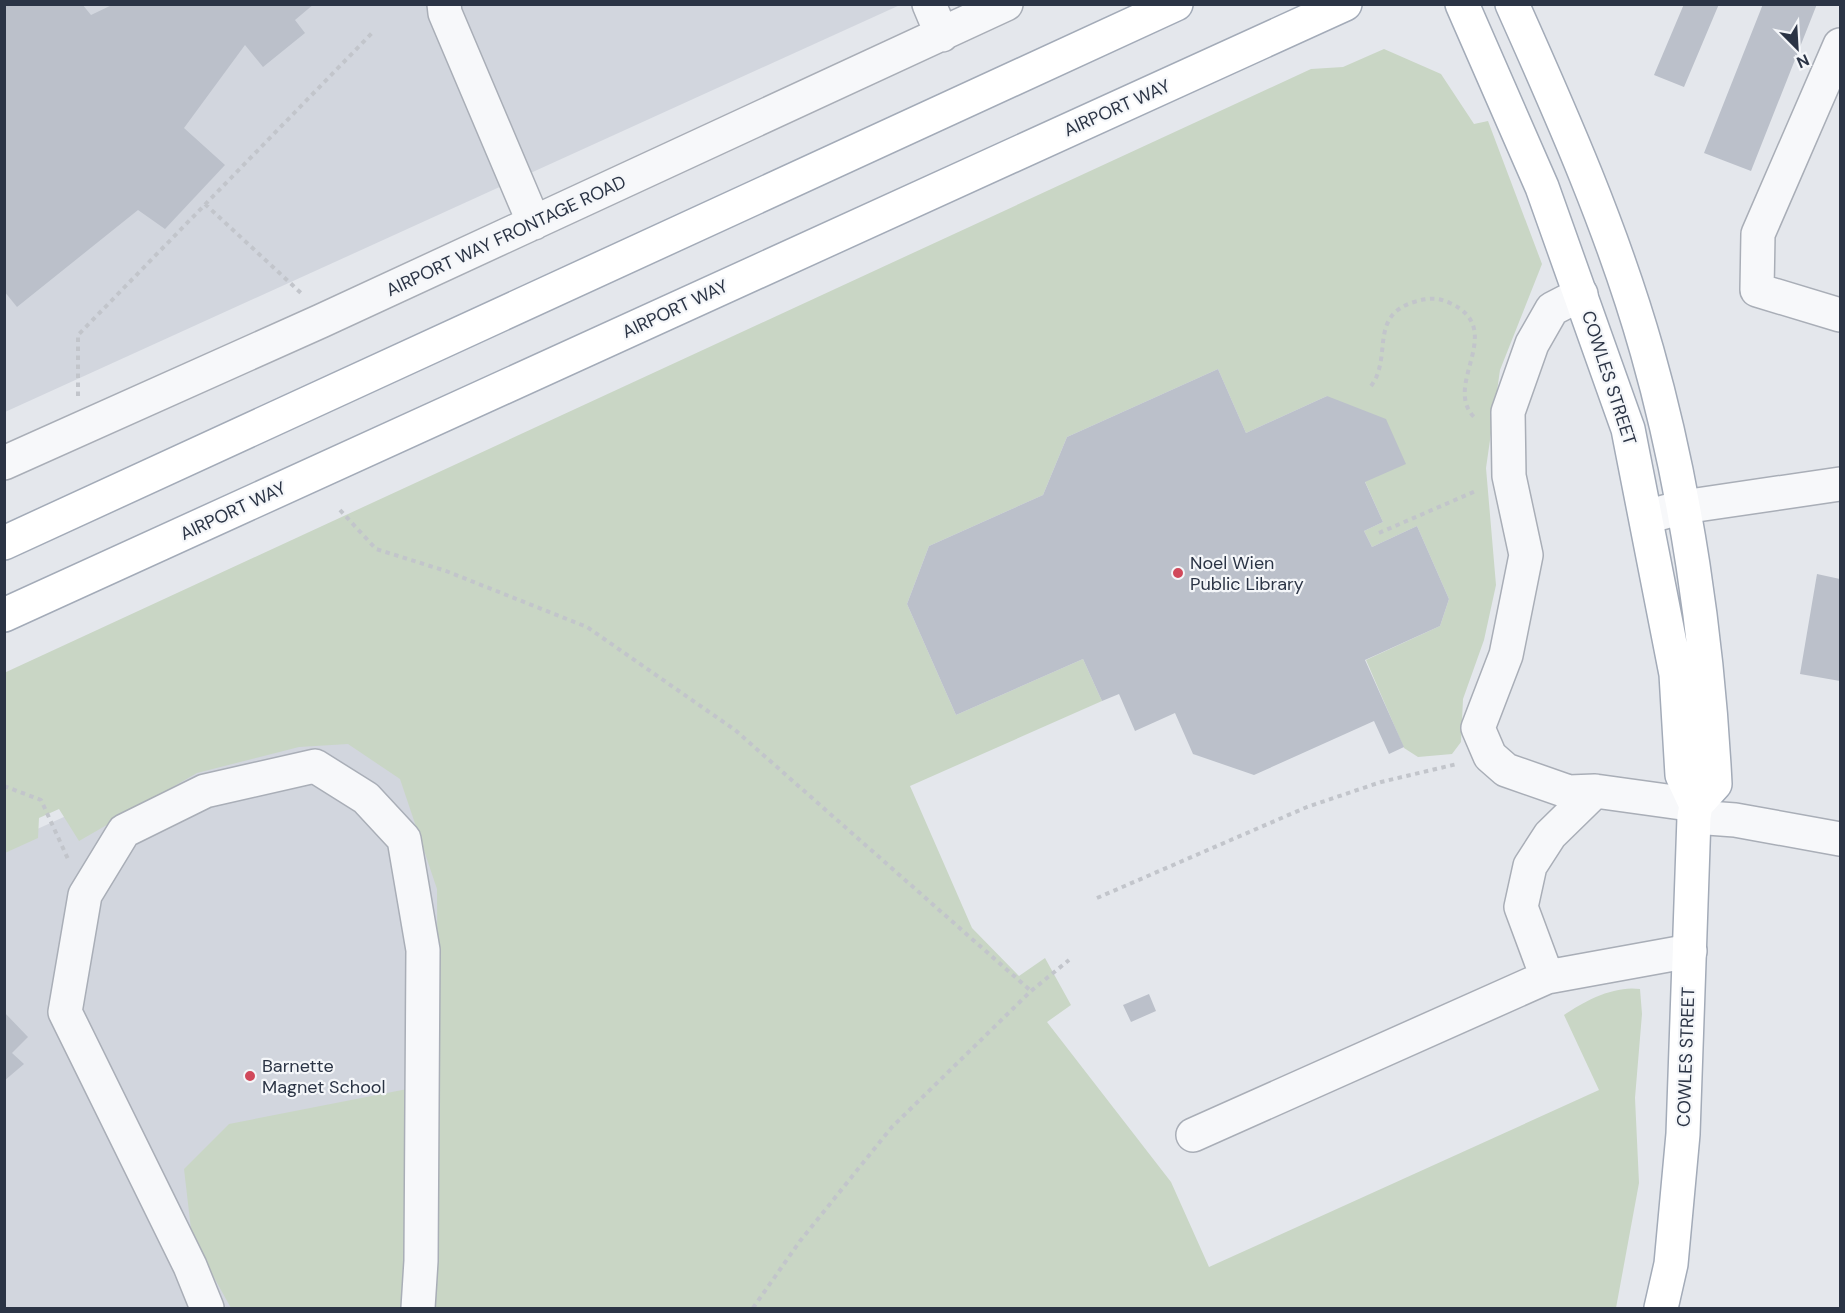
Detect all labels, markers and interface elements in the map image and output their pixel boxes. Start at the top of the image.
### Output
north arrow [1767,18,1827,78]
text: N [1793,49,1812,73]
street label: AIRPORT WAY [1060,74,1174,142]
street label: AIRPORT WAY FRONTAGE ROAD [382,170,630,302]
street label: AIRPORT WAY [618,274,732,344]
street label: COWLES STREET [1576,308,1642,448]
street label: AIRPORT WAY [176,476,290,546]
place label: Noel Wien Public Library [1190,551,1304,596]
marker: Noel Wien Public Library [1171,566,1185,580]
street label: COWLES STREET [1672,987,1700,1127]
place label: Barnette Magnet School [262,1054,386,1099]
marker: Barnette Magnet School [243,1069,257,1083]

